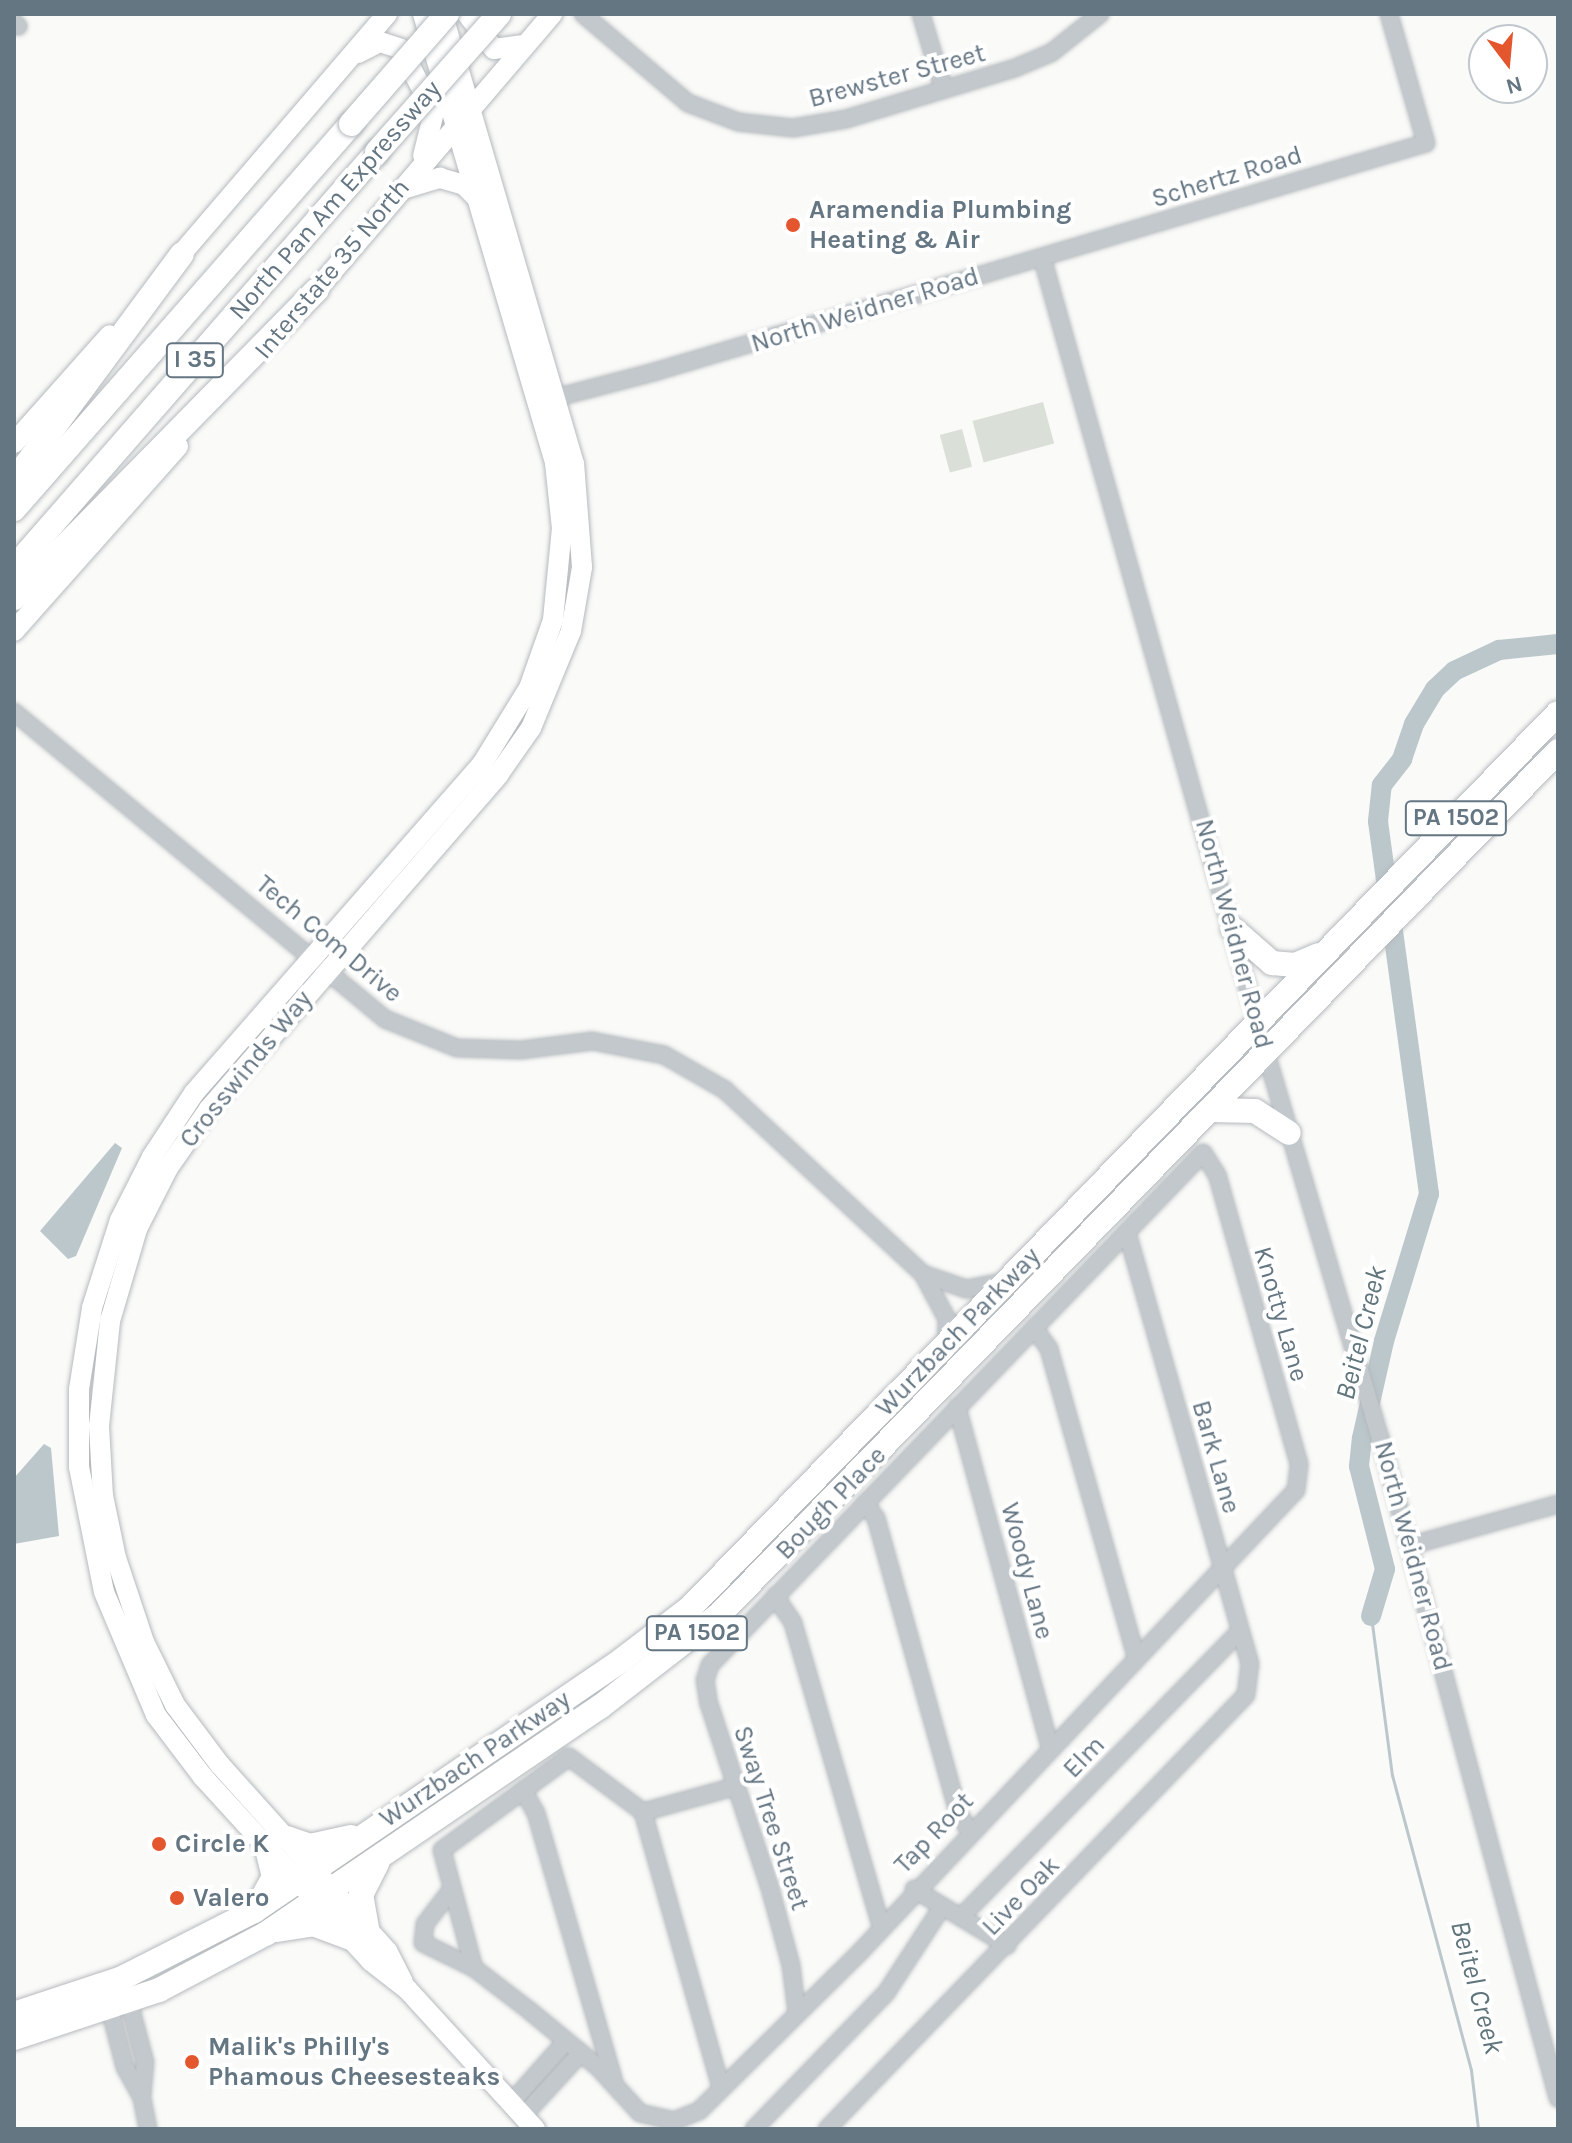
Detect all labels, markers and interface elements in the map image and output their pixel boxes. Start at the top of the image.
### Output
north arrow [1468,24,1548,104]
street label: Brewster Street [805,37,989,115]
text: N [1503,70,1525,100]
street label: North Pan Am Expressway [222,74,448,326]
street label: Schertz Road [1148,139,1306,215]
street label: Interstate 35 North [248,173,416,365]
place label: Aramendia Plumbing Heating & Air [809,194,1071,256]
marker: Aramendia Plumbing Heating & Air [784,216,802,234]
street label: North Weidner Road [747,261,983,359]
road number: I 35 [165,340,225,380]
road number: PA 1502 [1404,798,1508,838]
street label: North Weidner Road [1188,816,1280,1052]
street label: Tech Com Drive [250,869,408,1009]
street label: Crosswinds Way [173,984,319,1154]
street label: Wurzbach Parkway [869,1241,1047,1423]
street label: Knotty Lane [1247,1243,1315,1385]
water label: Beitel Creek [1328,1263,1394,1403]
street label: Bark Lane [1185,1397,1247,1517]
street label: North Weidner Road [1367,1438,1459,1674]
street label: Bough Place [769,1440,893,1566]
street label: Woody Lane [994,1499,1060,1643]
road number: PA 1502 [645,1613,749,1653]
street label: Wurzbach Parkway [374,1684,576,1834]
street label: Sway Tree Street [727,1722,815,1914]
street label: Elm [1057,1730,1111,1784]
street label: Tap Root [888,1786,980,1880]
place label: Circle K [175,1828,269,1860]
marker: Circle K [150,1835,168,1853]
street label: Live Oak [976,1850,1066,1942]
place label: Valero [193,1882,269,1914]
marker: Valero [168,1889,186,1907]
water label: Beitel Creek [1443,1917,1511,2057]
place label: Malik's Philly's Phamous Cheesesteaks [208,2031,500,2092]
marker: Malik's Philly's Phamous Cheesesteaks [183,2053,201,2071]

